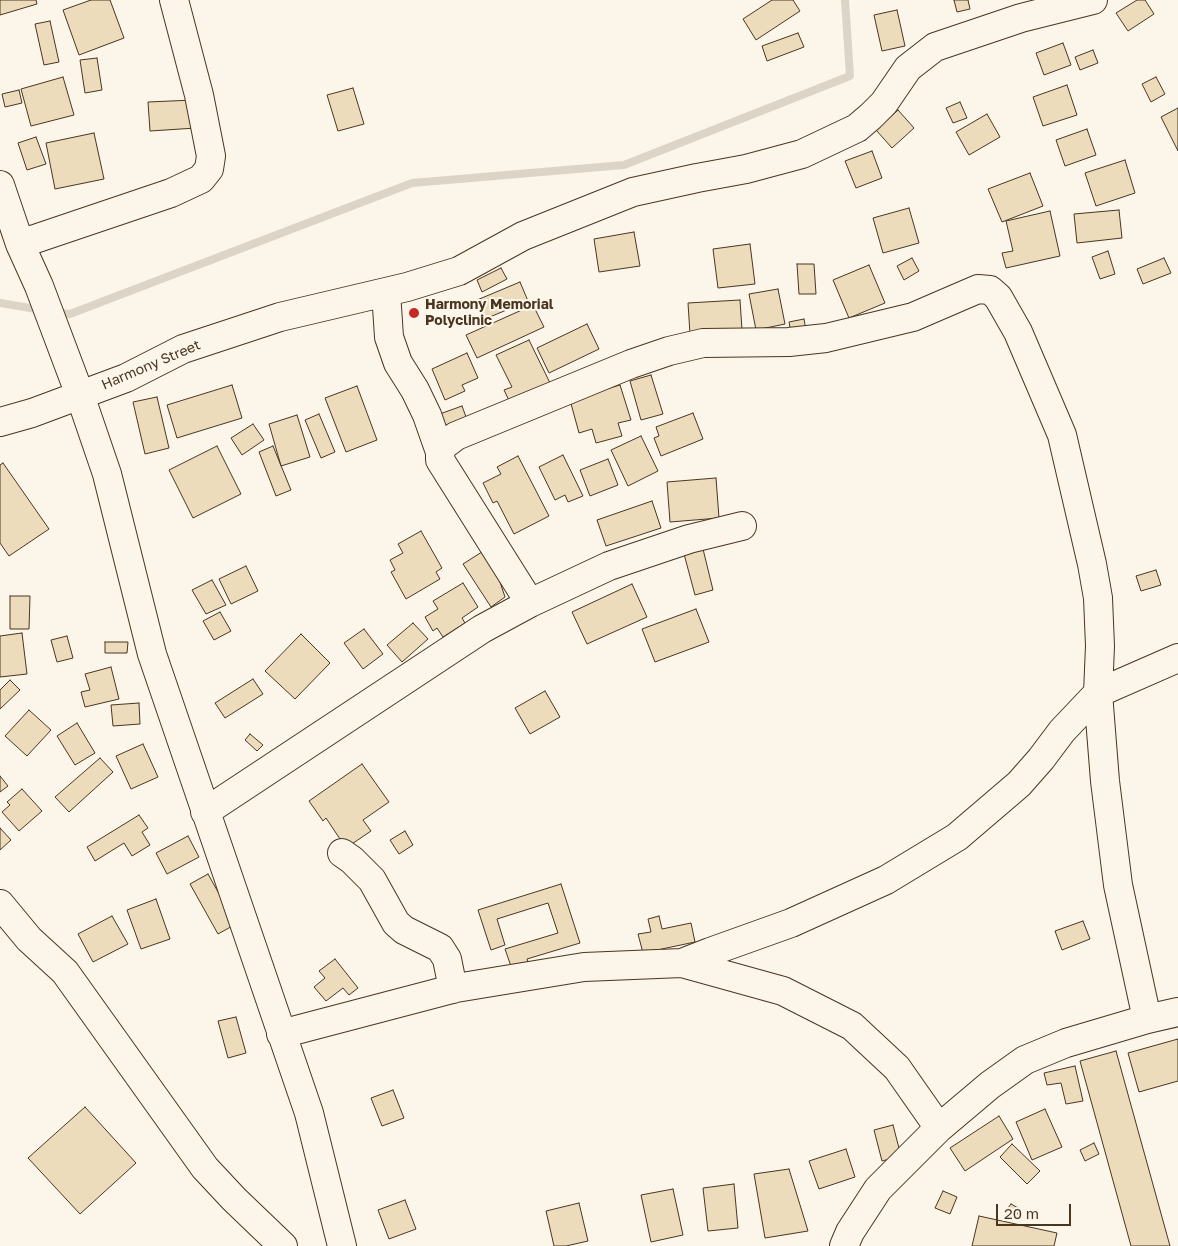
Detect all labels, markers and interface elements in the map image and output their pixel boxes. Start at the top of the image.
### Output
place label: Harmony Memorial Polyclinic [425,297,553,330]
marker: Harmony Memorial Polyclinic [407,306,421,320]
street label: Harmony Street [99,337,203,393]
scale bar [998,1194,1073,1226]
text: 20 m [1004,1204,1039,1222]

